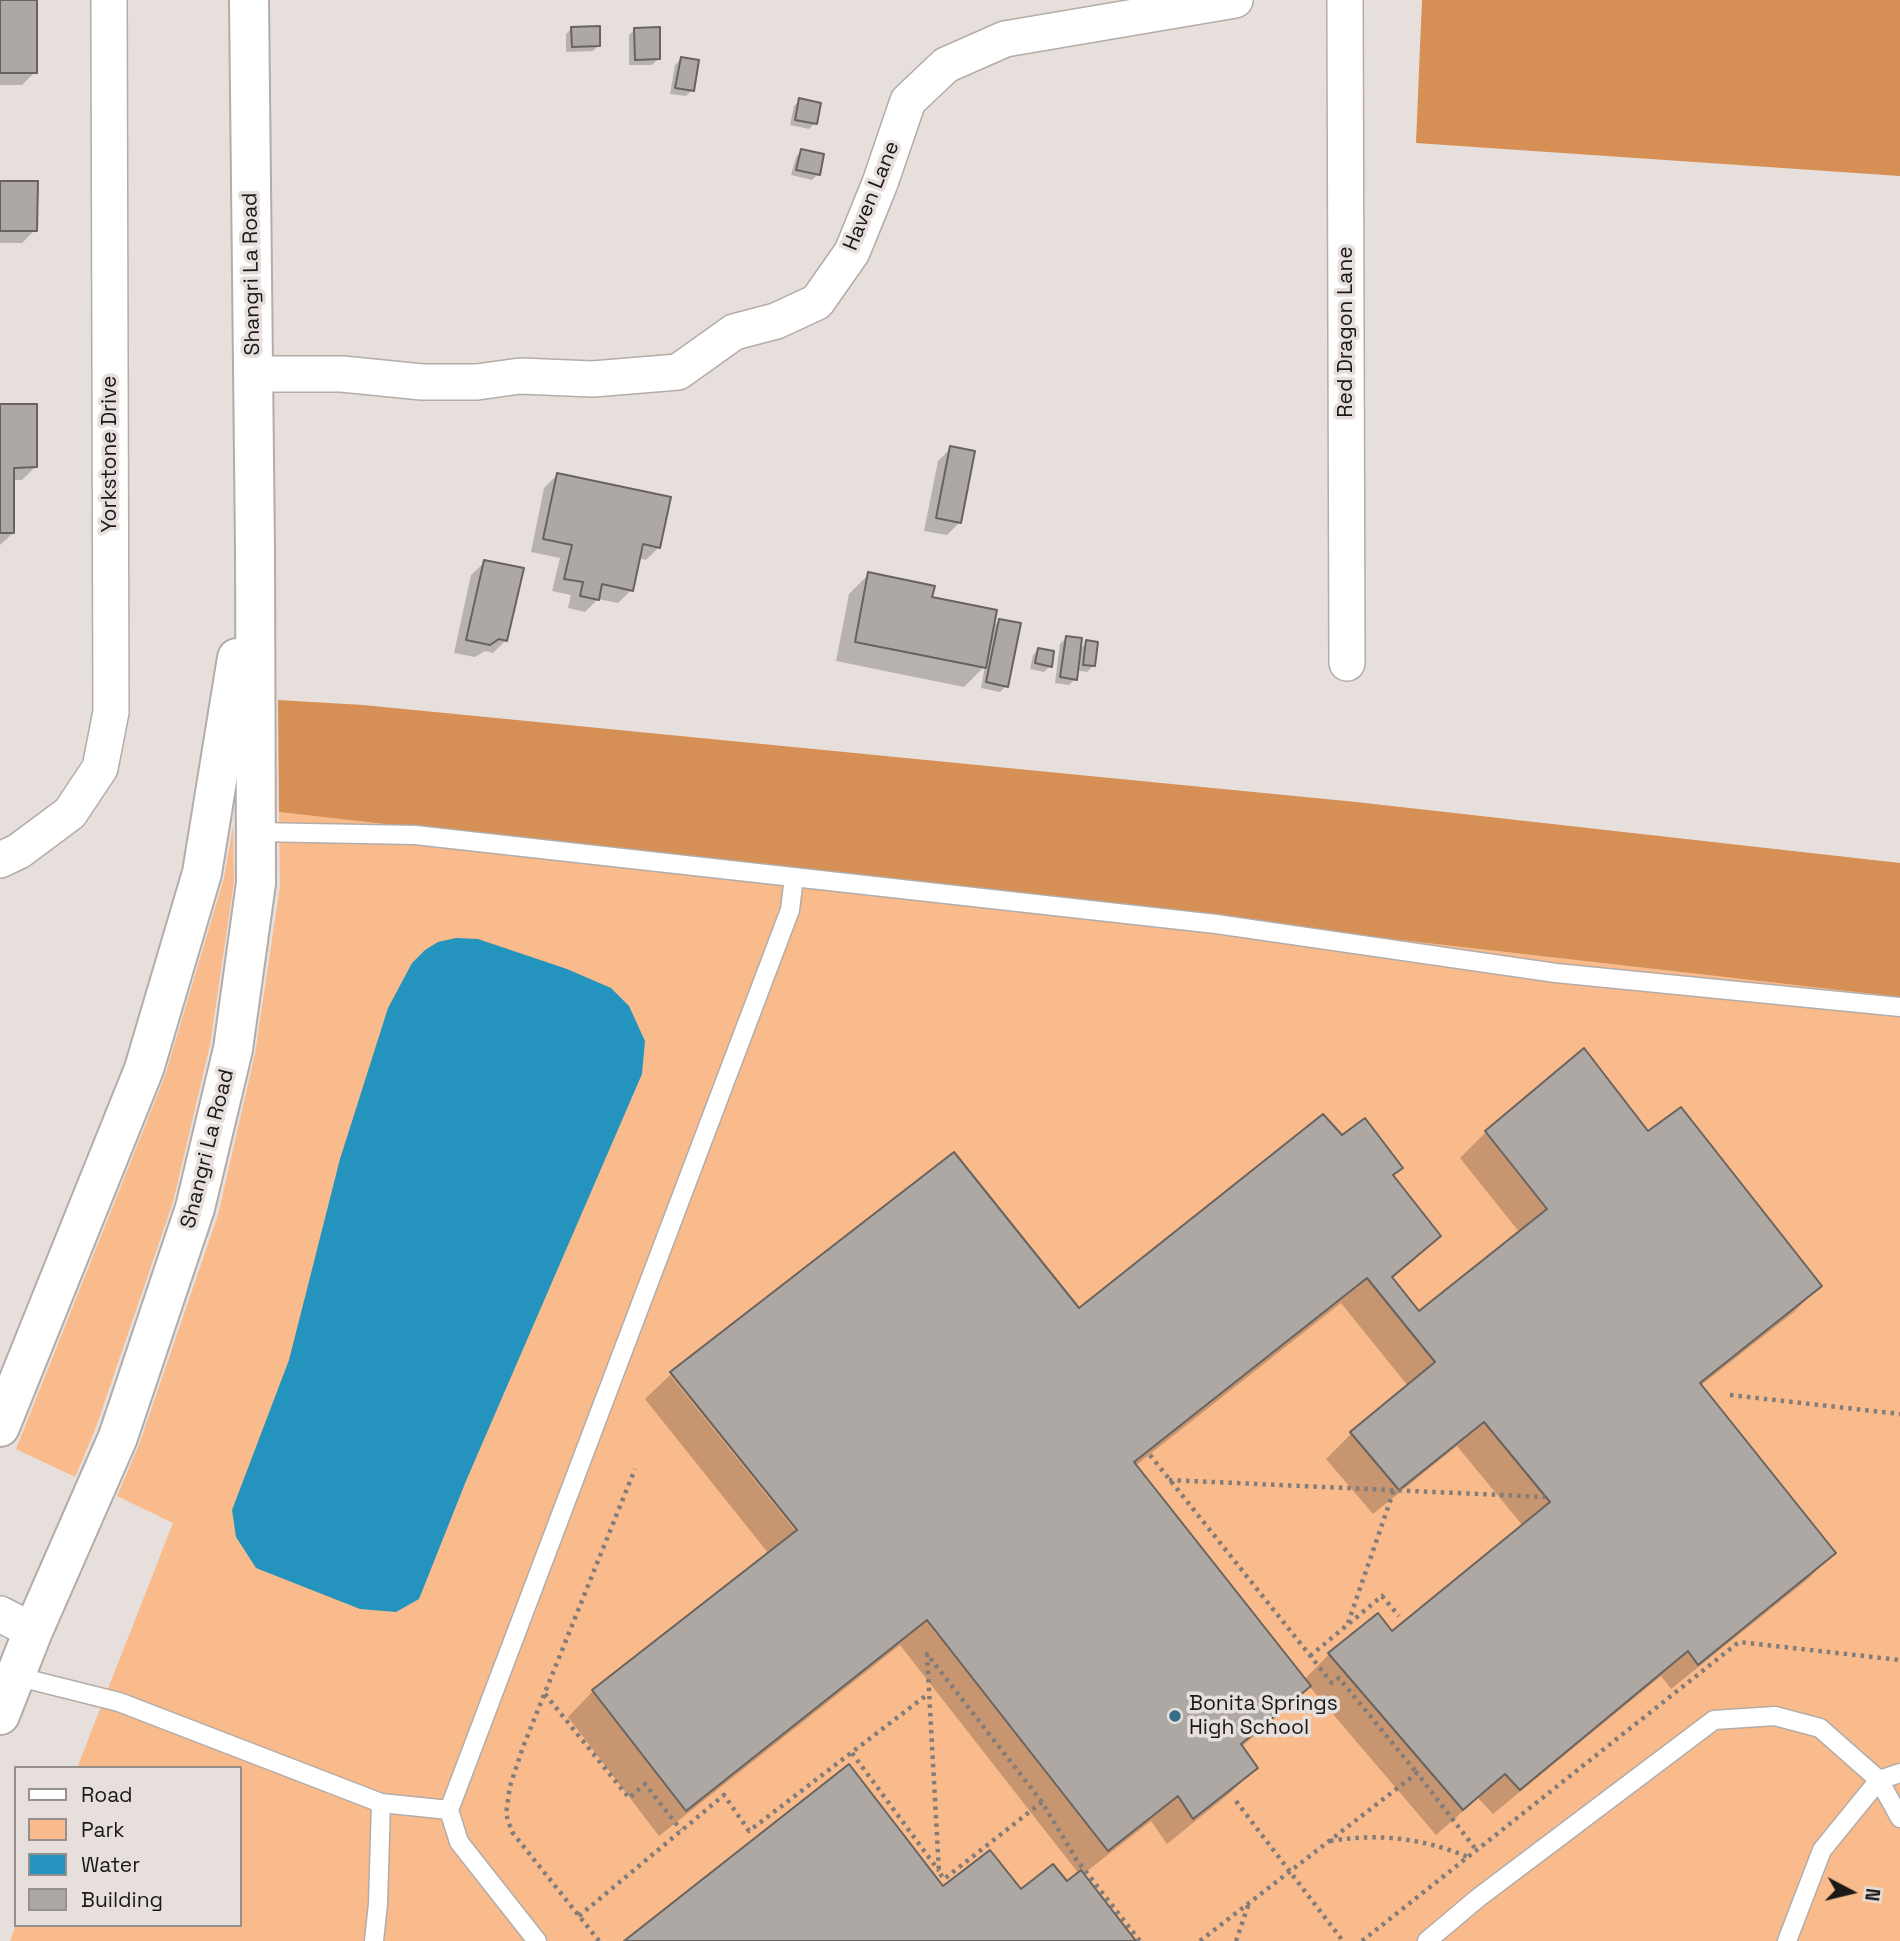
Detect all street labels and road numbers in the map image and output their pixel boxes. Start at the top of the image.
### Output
street label: Haven Lane [839,138,905,254]
street label: Shangri La Road [238,192,266,356]
street label: Red Dragon Lane [1333,246,1359,418]
street label: Yorkstone Drive [97,375,123,533]
street label: Shangri La Road [176,1067,240,1231]

